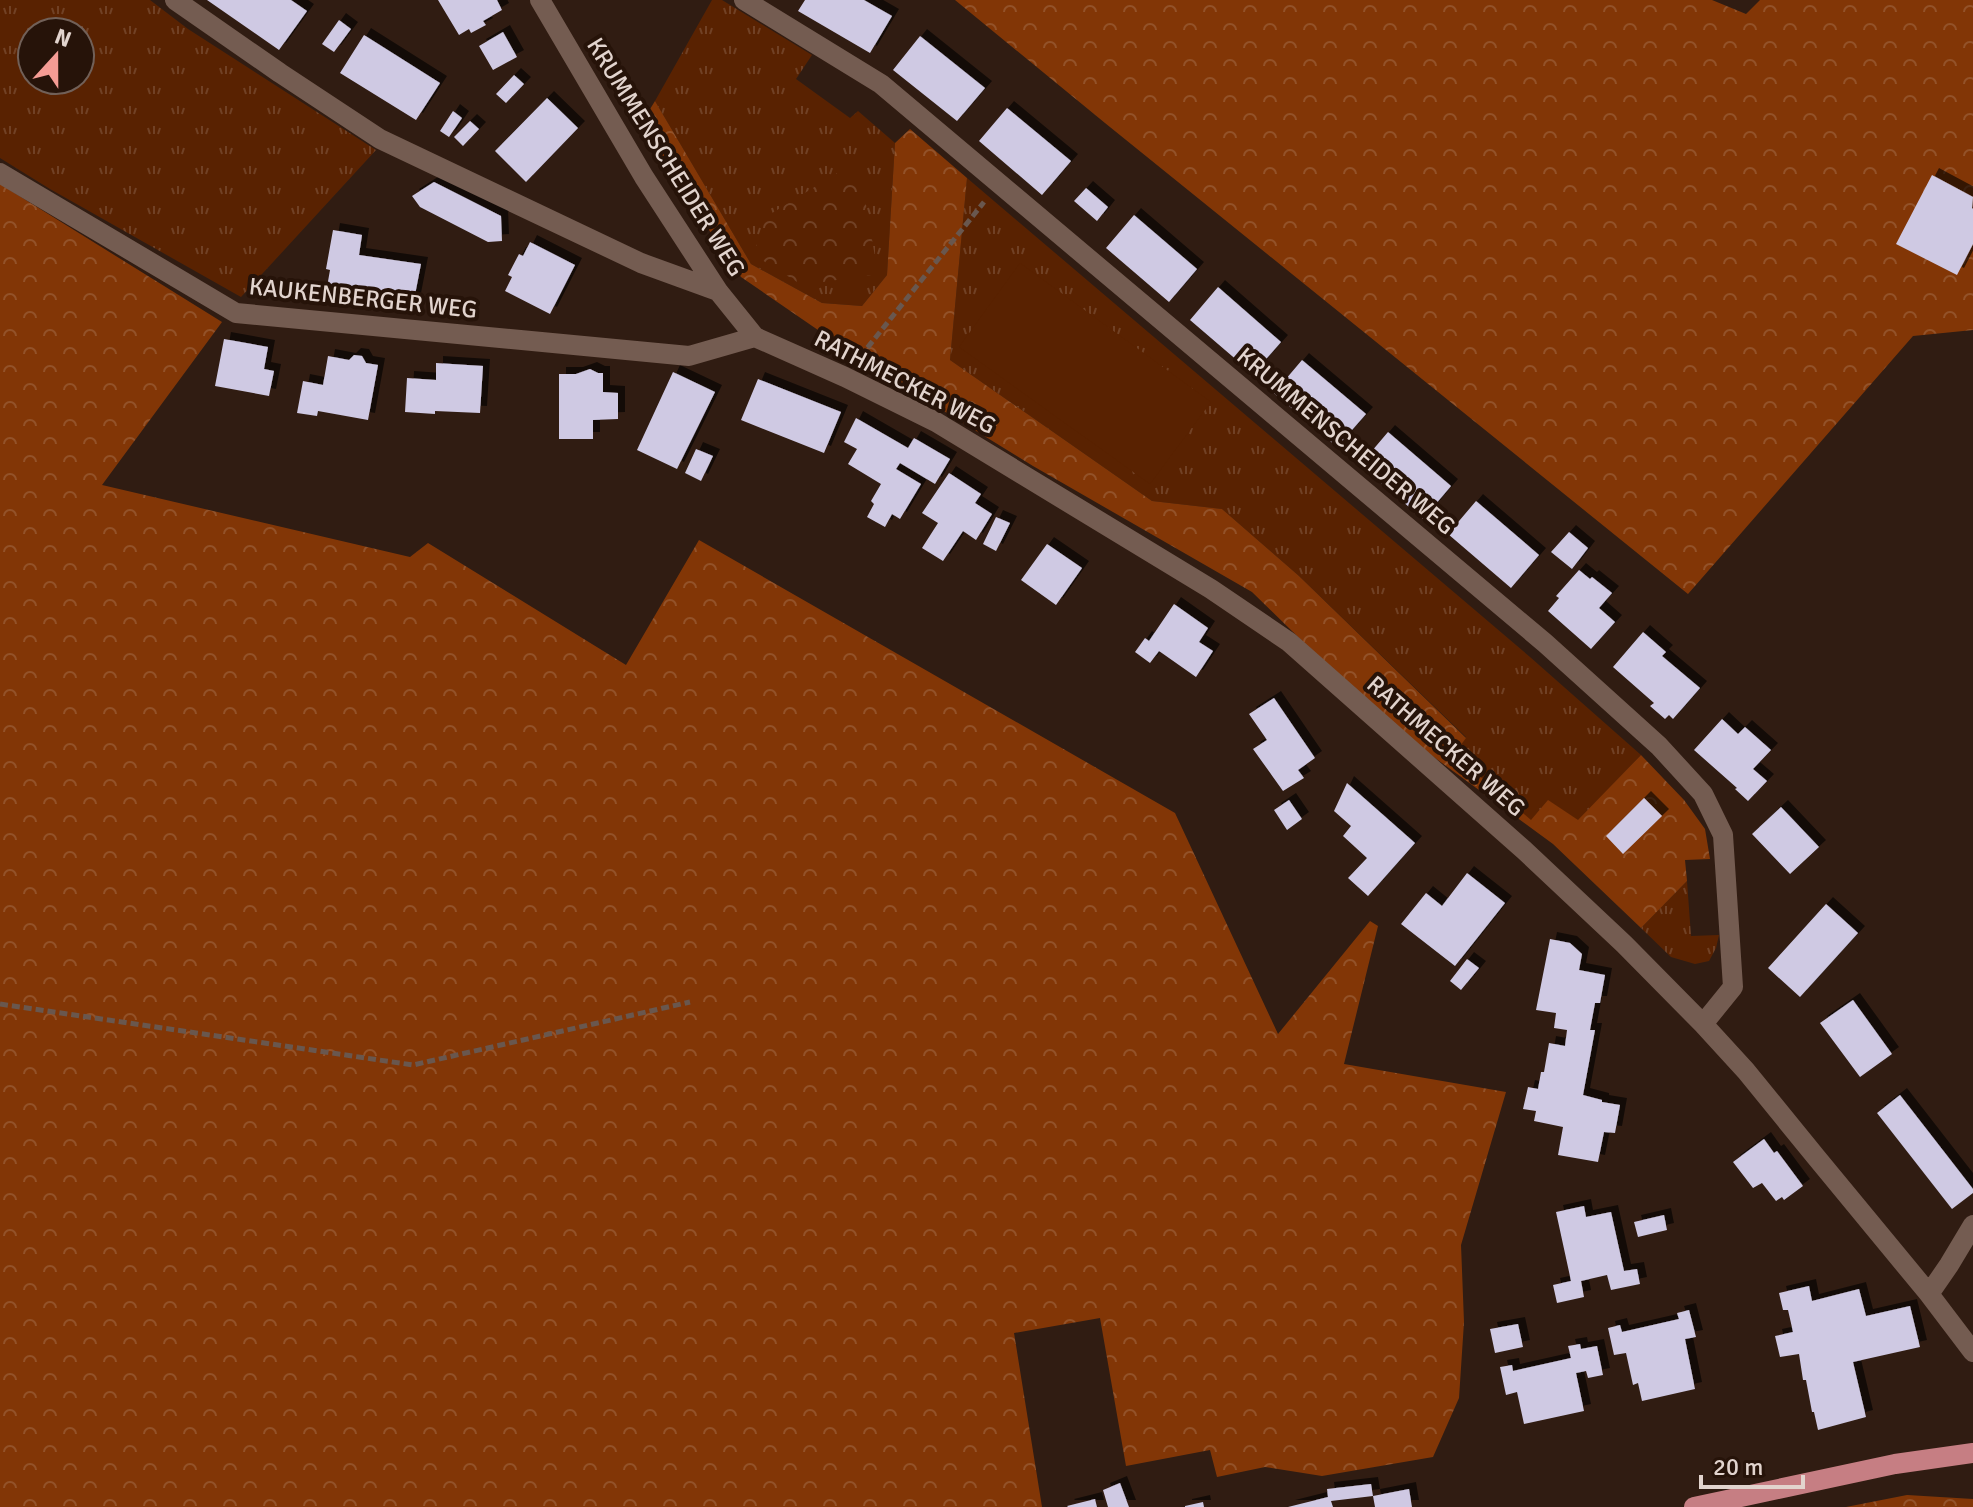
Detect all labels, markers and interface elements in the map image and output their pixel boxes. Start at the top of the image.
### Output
north arrow [16,16,96,96]
text: N [51,22,75,53]
street label: KRUMMENSCHEIDER WEG [580,32,752,282]
street label: KAUKENBERGER WEG [248,271,478,325]
street label: RATHMECKER WEG [809,323,1001,441]
street label: KRUMMENSCHEIDER WEG [1231,341,1461,541]
street label: RATHMECKER WEG [1361,669,1531,823]
scale bar [1701,1439,1803,1489]
text: 20 m [1713,1452,1763,1482]

